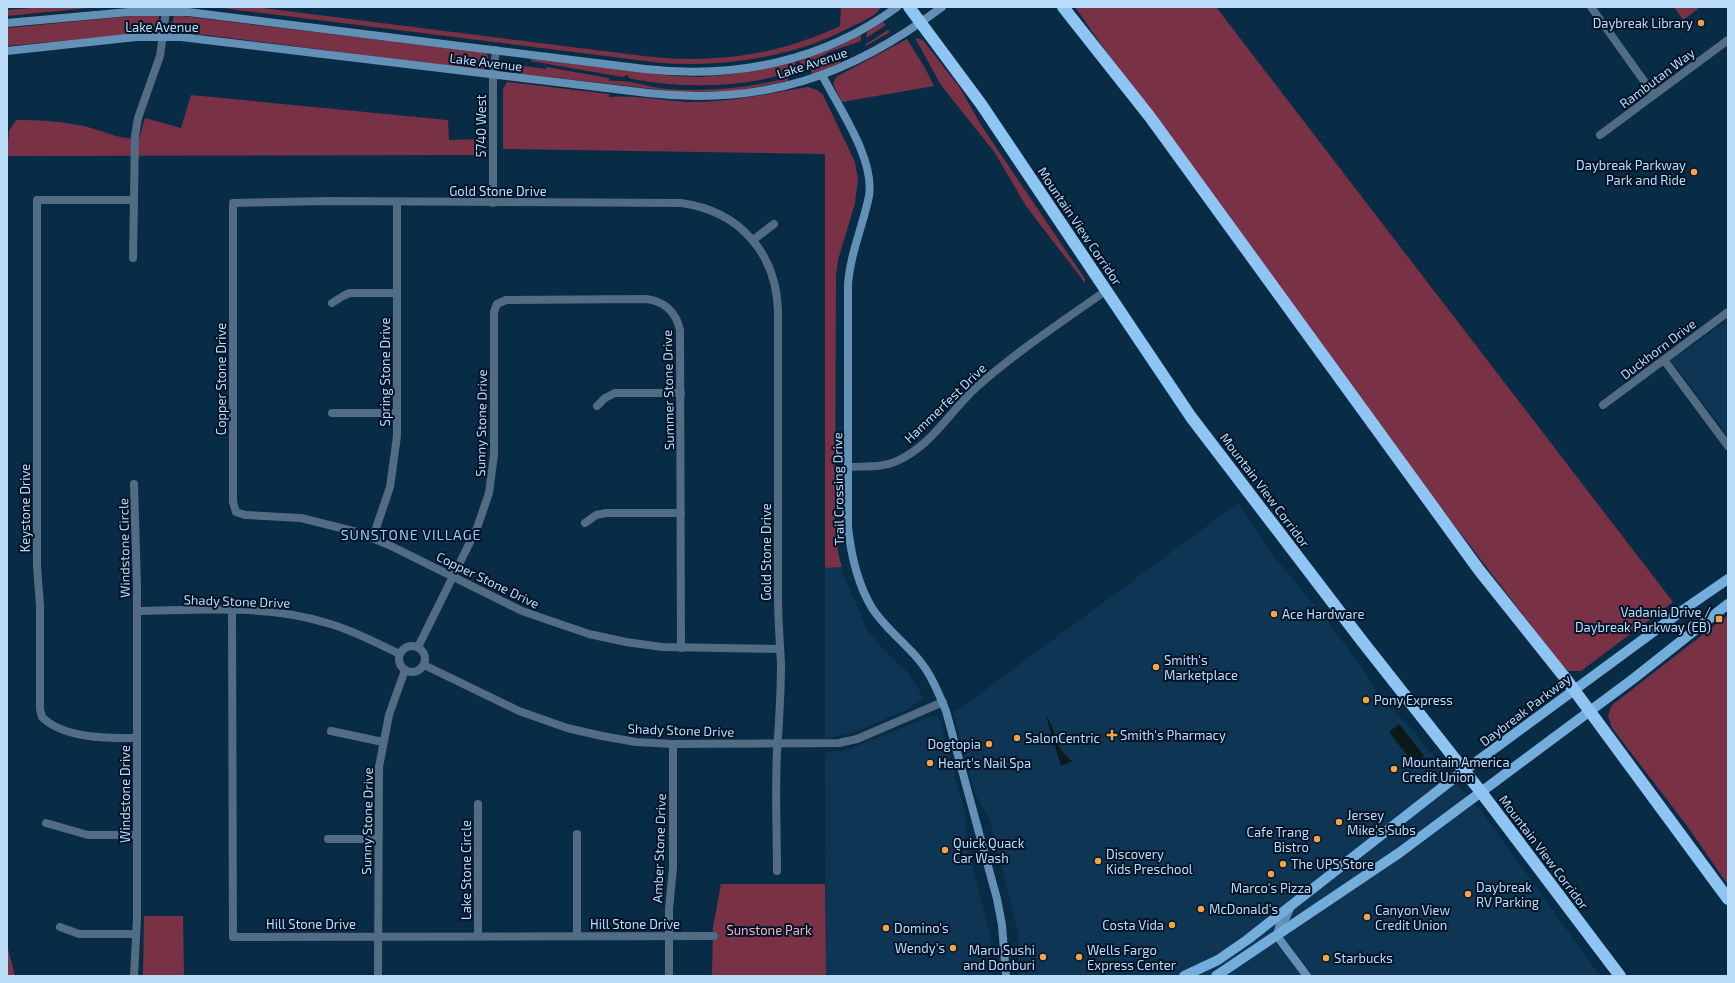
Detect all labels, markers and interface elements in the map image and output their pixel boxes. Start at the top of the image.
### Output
place label: Daybreak Library [1593,15,1693,31]
marker: Daybreak Library [1696,18,1706,28]
street label: Lake Avenue [125,19,199,35]
street label: Lake Avenue [775,44,849,82]
street label: Rambutan Way [1616,44,1698,111]
street label: Lake Avenue [449,50,523,74]
street label: 5740 West [473,95,489,157]
place label: Daybreak Parkway Park and Ride [1576,157,1686,188]
street label: Mountain View Corridor [1034,164,1126,288]
marker: Daybreak Parkway Park and Ride [1689,167,1699,177]
street label: Gold Stone Drive [449,183,547,199]
street label: Duckhorn Drive [1617,315,1699,383]
street label: Spring Stone Drive [377,318,393,426]
street label: Copper Stone Drive [213,323,229,435]
street label: Summer Stone Drive [659,330,677,450]
street label: Hammerfest Drive [901,360,989,446]
street label: Sunny Stone Drive [472,369,490,477]
street label: Mountain View Corridor [1217,430,1313,550]
street label: Trail Crossing Drive [829,432,847,546]
street label: Keystone Drive [17,464,33,552]
street label: Windstone Circle [115,498,133,598]
street label: Gold Stone Drive [758,503,774,601]
district label: SUNSTONE VILLAGE [341,526,481,543]
street label: Copper Stone Drive [434,548,542,612]
street label: Shady Stone Drive [183,591,291,611]
place label: Vadania Drive / Daybreak Parkway (EB) [1575,604,1711,635]
place label: Ace Hardware [1282,606,1364,622]
marker: Ace Hardware [1269,609,1279,619]
marker: Vadania Drive / Daybreak Parkway (EB) [1714,614,1724,624]
place label: Smith's Marketplace [1164,652,1238,683]
marker: Smith's Marketplace [1151,662,1161,672]
street label: Daybreak Parkway [1476,670,1574,749]
place label: Pony Express [1374,692,1453,708]
marker: Pony Express [1361,695,1371,705]
street label: Shady Stone Drive [627,720,735,740]
place label: Smith's Pharmacy [1120,727,1226,743]
place label: SalonCentric [1025,730,1100,746]
marker: Smith's Pharmacy [1107,730,1117,740]
marker: SalonCentric [1012,733,1022,743]
place label: Dogtopia [927,736,981,752]
marker: Dogtopia [984,739,994,749]
street label: Windstone Drive [117,745,133,843]
place label: Mountain America Credit Union [1402,754,1510,785]
place label: Heart's Nail Spa [938,755,1031,771]
marker: Heart's Nail Spa [925,758,935,768]
marker: Mountain America Credit Union [1389,764,1399,774]
street label: Sunny Stone Drive [358,767,376,875]
street label: Mountain View Corridor [1496,792,1592,912]
street label: Amber Stone Drive [649,793,669,903]
place label: Jersey Mike's Subs [1347,807,1416,838]
marker: Jersey Mike's Subs [1334,817,1344,827]
street label: Lake Stone Circle [458,820,474,920]
place label: Cafe Trang Bistro [1247,824,1309,855]
marker: Cafe Trang Bistro [1312,834,1322,844]
place label: Quick Quack Car Wash [953,835,1025,866]
marker: Quick Quack Car Wash [940,845,950,855]
place label: Discovery Kids Preschool [1106,846,1193,877]
marker: Discovery Kids Preschool [1093,856,1103,866]
place label: The UPS Store [1291,856,1374,872]
marker: The UPS Store [1278,859,1288,869]
marker: Marco's Pizza [1266,869,1276,879]
place label: Daybreak RV Parking [1476,879,1539,910]
place label: Marco's Pizza [1231,880,1311,896]
marker: Daybreak RV Parking [1463,889,1473,899]
place label: McDonald's [1209,901,1278,917]
place label: Canyon View Credit Union [1375,902,1451,933]
marker: McDonald's [1196,904,1206,914]
marker: Canyon View Credit Union [1362,912,1372,922]
street label: Hill Stone Drive [266,916,356,932]
street label: Hill Stone Drive [590,916,680,932]
place label: Costa Vida [1102,917,1164,933]
place label: Domino's [894,920,949,936]
marker: Costa Vida [1167,920,1177,930]
park label: Sunstone Park [726,922,812,938]
marker: Domino's [881,923,891,933]
place label: Wendy's [895,940,945,956]
place label: Maru Sushi and Donburi [963,942,1035,973]
place label: Wells Fargo Express Center [1087,942,1176,973]
marker: Wendy's [948,943,958,953]
place label: Starbucks [1334,950,1393,966]
marker: Maru Sushi and Donburi [1038,952,1048,962]
marker: Wells Fargo Express Center [1074,952,1084,962]
marker: Starbucks [1321,953,1331,963]

